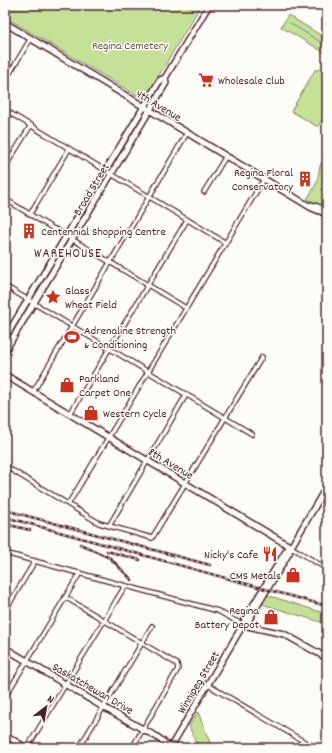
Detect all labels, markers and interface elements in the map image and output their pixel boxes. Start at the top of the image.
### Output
park label: Regina Cemetery [92,38,169,55]
supermarket icon: Wholesale Club [197,71,215,89]
place label: Wholesale Club [218,73,285,90]
street label: 4th Avenue [132,86,184,127]
street label: Broad Street [70,160,115,219]
place label: Regina Floral Conservatory [232,165,294,196]
building icon: Regina Floral Conservatory [296,170,314,188]
building icon: Centennial Shopping Centre [20,222,38,240]
place label: Centennial Shopping Centre [41,224,166,241]
district label: WAREHOUSE [34,245,102,264]
place label: Glass Wheat Field [65,283,117,314]
place icon: Glass Wheat Field [44,288,62,306]
place label: Adrenaline Strength & Conditioning [84,323,176,354]
sports icon: Adrenaline Strength & Conditioning [63,328,81,346]
place label: Parkland Carpet One [79,371,131,402]
shop icon: Parkland Carpet One [58,376,76,394]
shop icon: Western Cycle [82,404,100,422]
place label: Western Cycle [103,406,166,423]
street label: 8th Avenue [144,444,196,485]
restaurant icon: Nicky's Cafe [261,545,279,563]
place label: Nicky's Cafe [204,547,258,564]
shop icon: CMS Metals [284,566,302,584]
place label: CMS Metals [230,568,281,585]
place label: Regina Battery Depot [195,603,260,634]
shop icon: Regina Battery Depot [262,608,280,626]
street label: Winnipeg Street [174,648,225,717]
street label: Saskatchewan Drive [48,659,136,719]
north arrow [26,687,66,727]
text: N [44,692,57,709]

